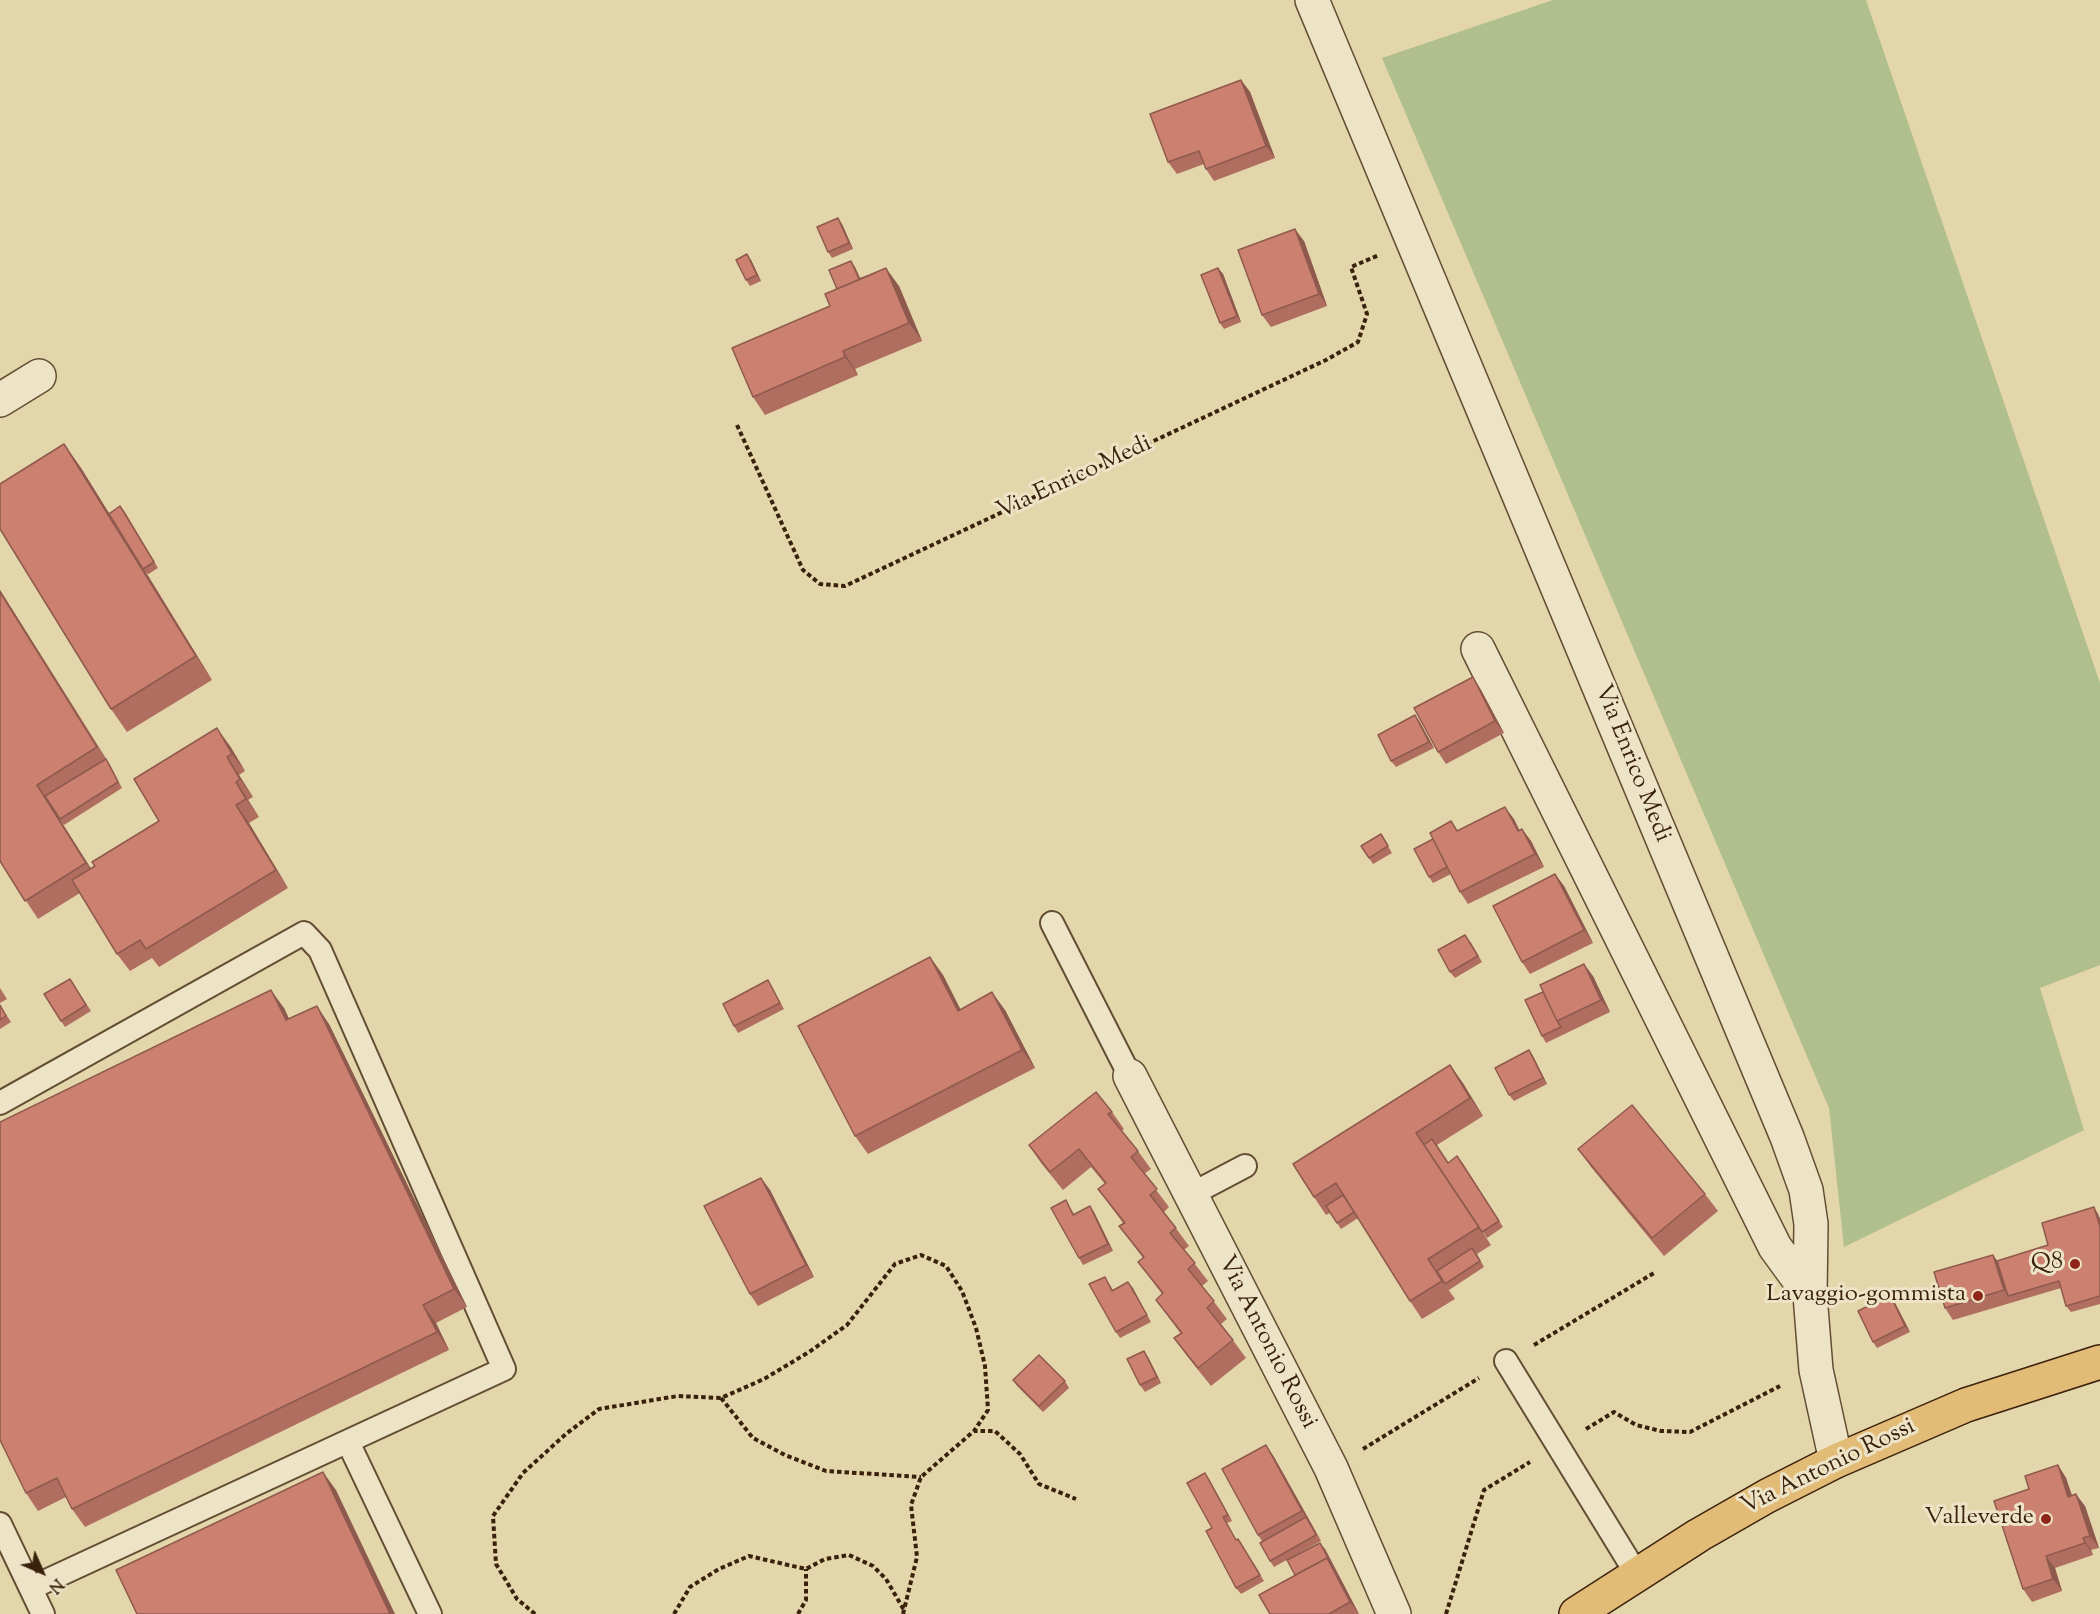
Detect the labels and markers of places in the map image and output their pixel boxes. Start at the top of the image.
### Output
place label: Q8 [2031,1250,2063,1278]
marker: Q8 [2068,1257,2082,1271]
place label: Lavaggio-gommista [1766,1282,1966,1310]
marker: Lavaggio-gommista [1971,1289,1985,1303]
place label: Valleverde [1924,1505,2034,1533]
marker: Valleverde [2039,1512,2053,1526]

